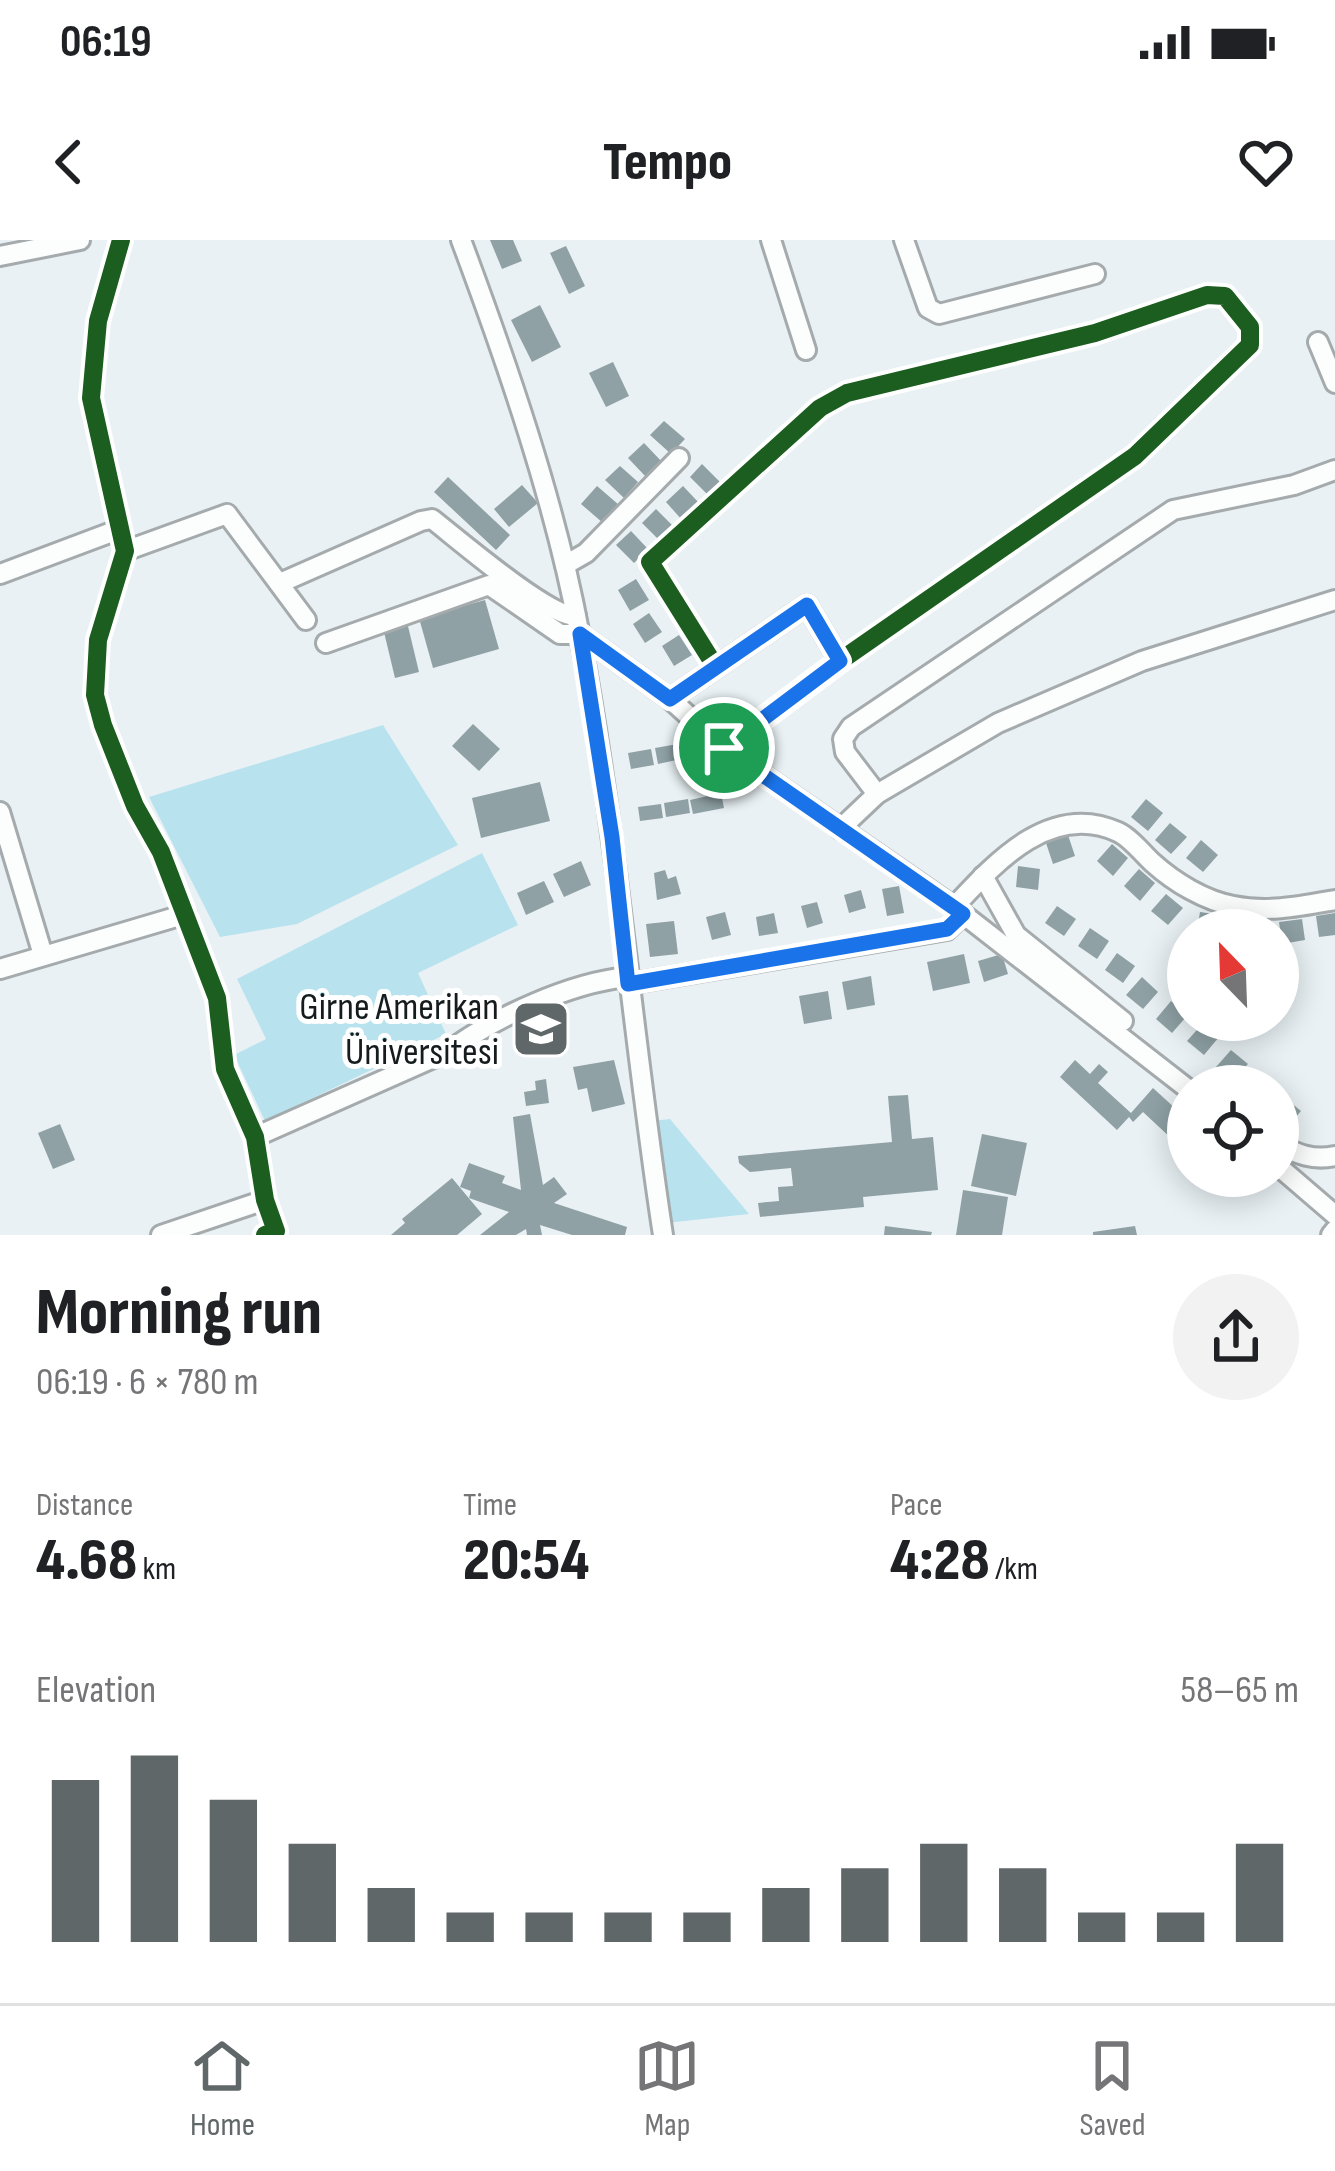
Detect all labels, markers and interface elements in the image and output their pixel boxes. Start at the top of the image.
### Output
text: 06:19 [60,15,152,70]
icon: back [36,129,102,195]
icon: heart [1233,129,1299,195]
text: Tempo [603,130,732,195]
pin [673,697,775,799]
icon: arrive [691,715,757,781]
north arrow [1167,909,1299,1041]
map controls [1167,909,1299,1197]
place label: Girne Amerikan Üniversitesi [299,984,499,1076]
school or university icon: Girne Amerikan Üniversitesi [510,998,572,1060]
button: locate [1167,1065,1299,1197]
text: Morning run [36,1274,322,1353]
button: share [1173,1274,1299,1400]
text: 06:19 · 6 × 780 m [36,1359,259,1406]
text: Distance [36,1485,133,1525]
text: Time [463,1485,517,1525]
text: Pace [890,1485,943,1525]
text: 4.68 [36,1525,137,1597]
text: 20:54 [463,1525,590,1597]
text: 4:28 [890,1525,990,1597]
text: km [137,1549,176,1589]
text: /km [990,1549,1038,1589]
text: Elevation [36,1667,156,1714]
text: 58–65 m [1181,1667,1299,1714]
tab: Home [189,2033,255,2145]
tab: Map [634,2033,700,2145]
tab: Saved [1079,2033,1146,2145]

